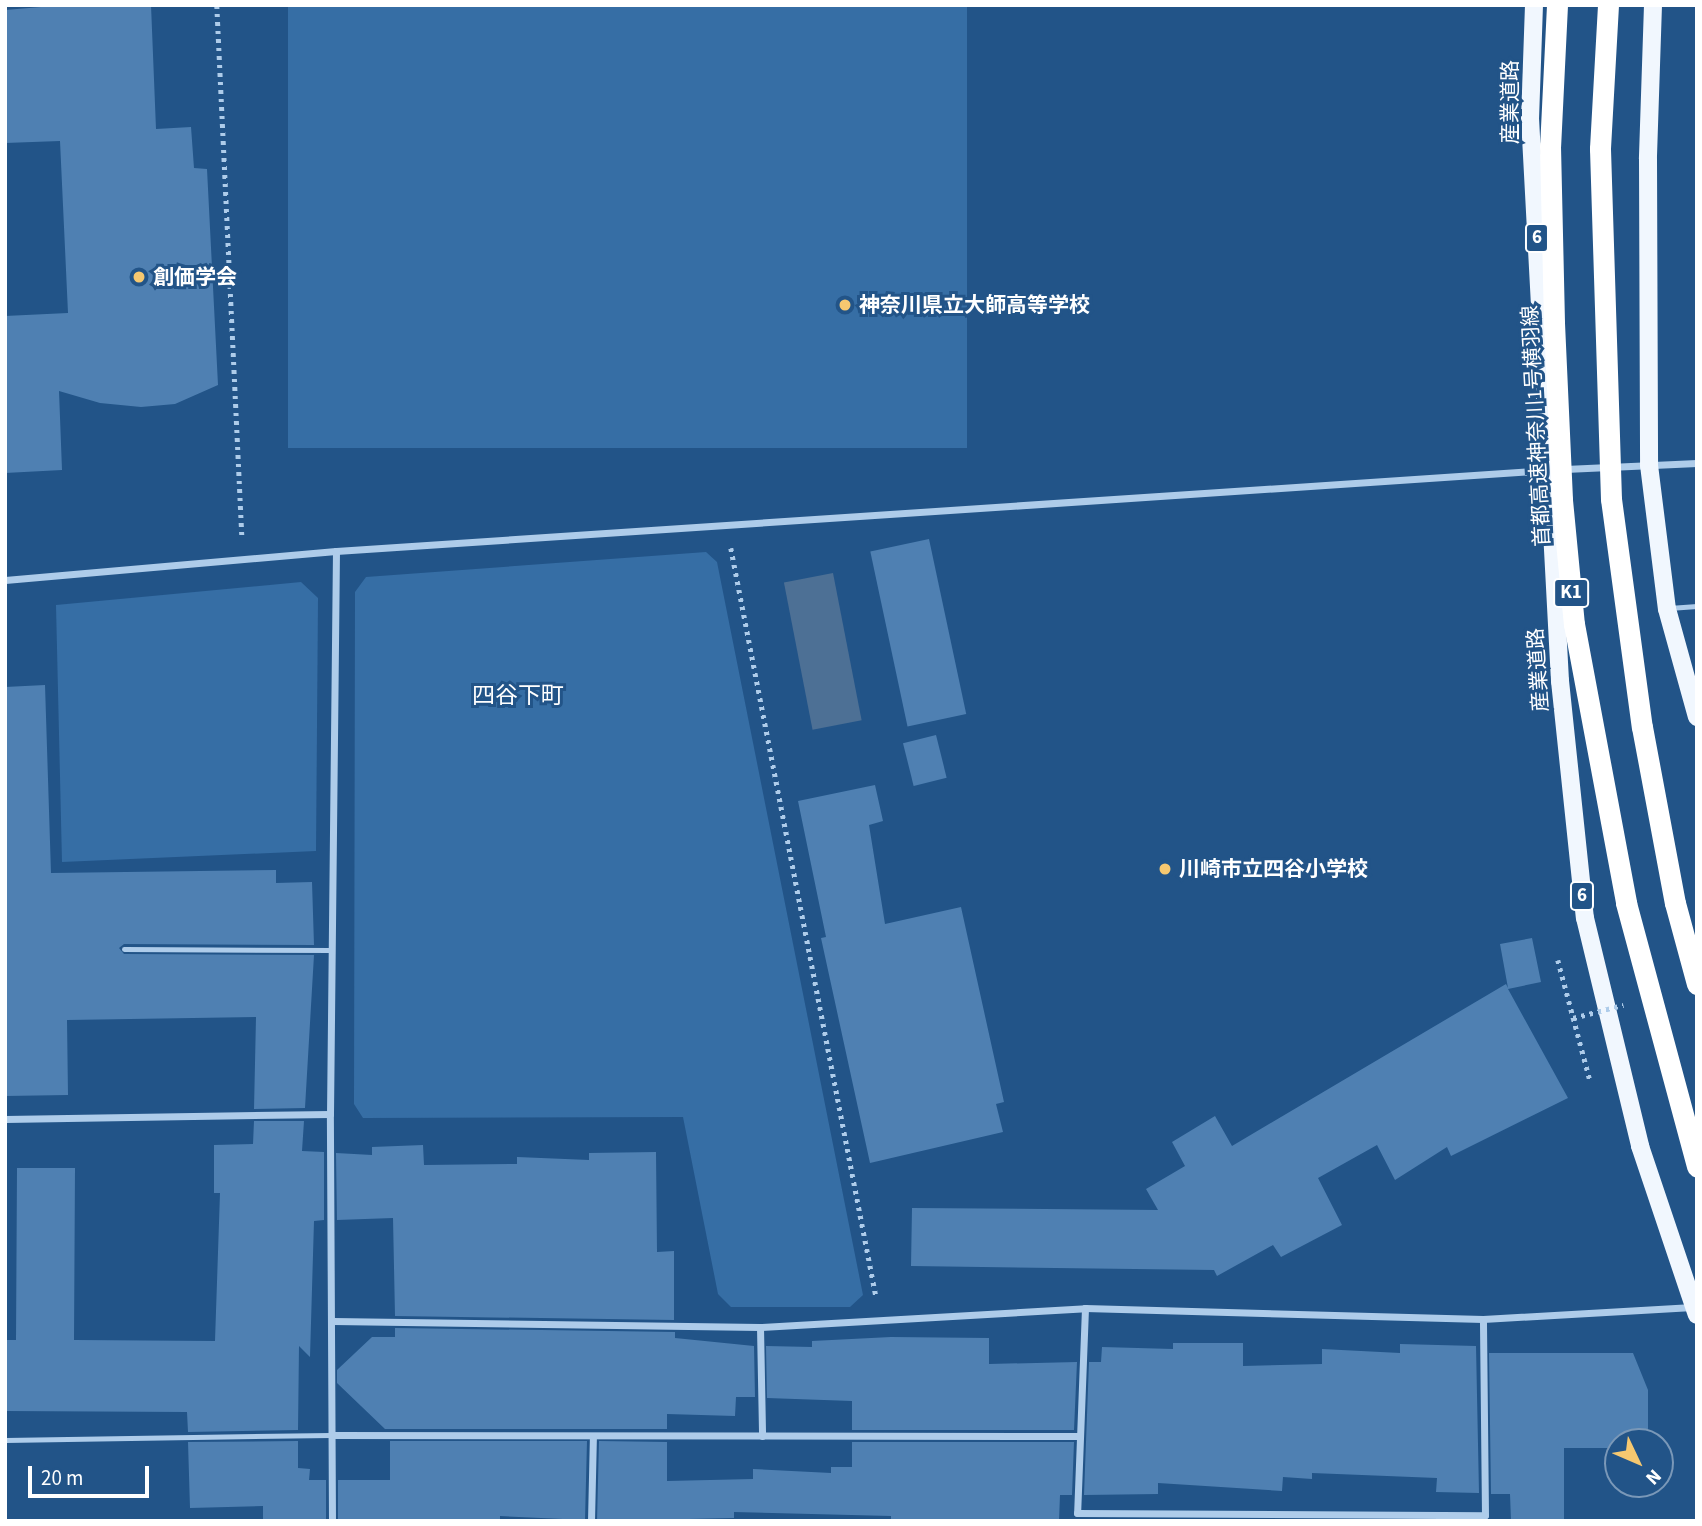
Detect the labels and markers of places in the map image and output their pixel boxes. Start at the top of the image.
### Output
place label: 創価学会 [153,264,237,290]
marker: 創価学会 [131,269,147,285]
place label: 神奈川県立大師高等学校 [859,292,1090,318]
marker: 神奈川県立大師高等学校 [837,297,853,313]
place label: 川崎市立四谷小学校 [1179,856,1368,882]
marker: 川崎市立四谷小学校 [1157,861,1173,877]

